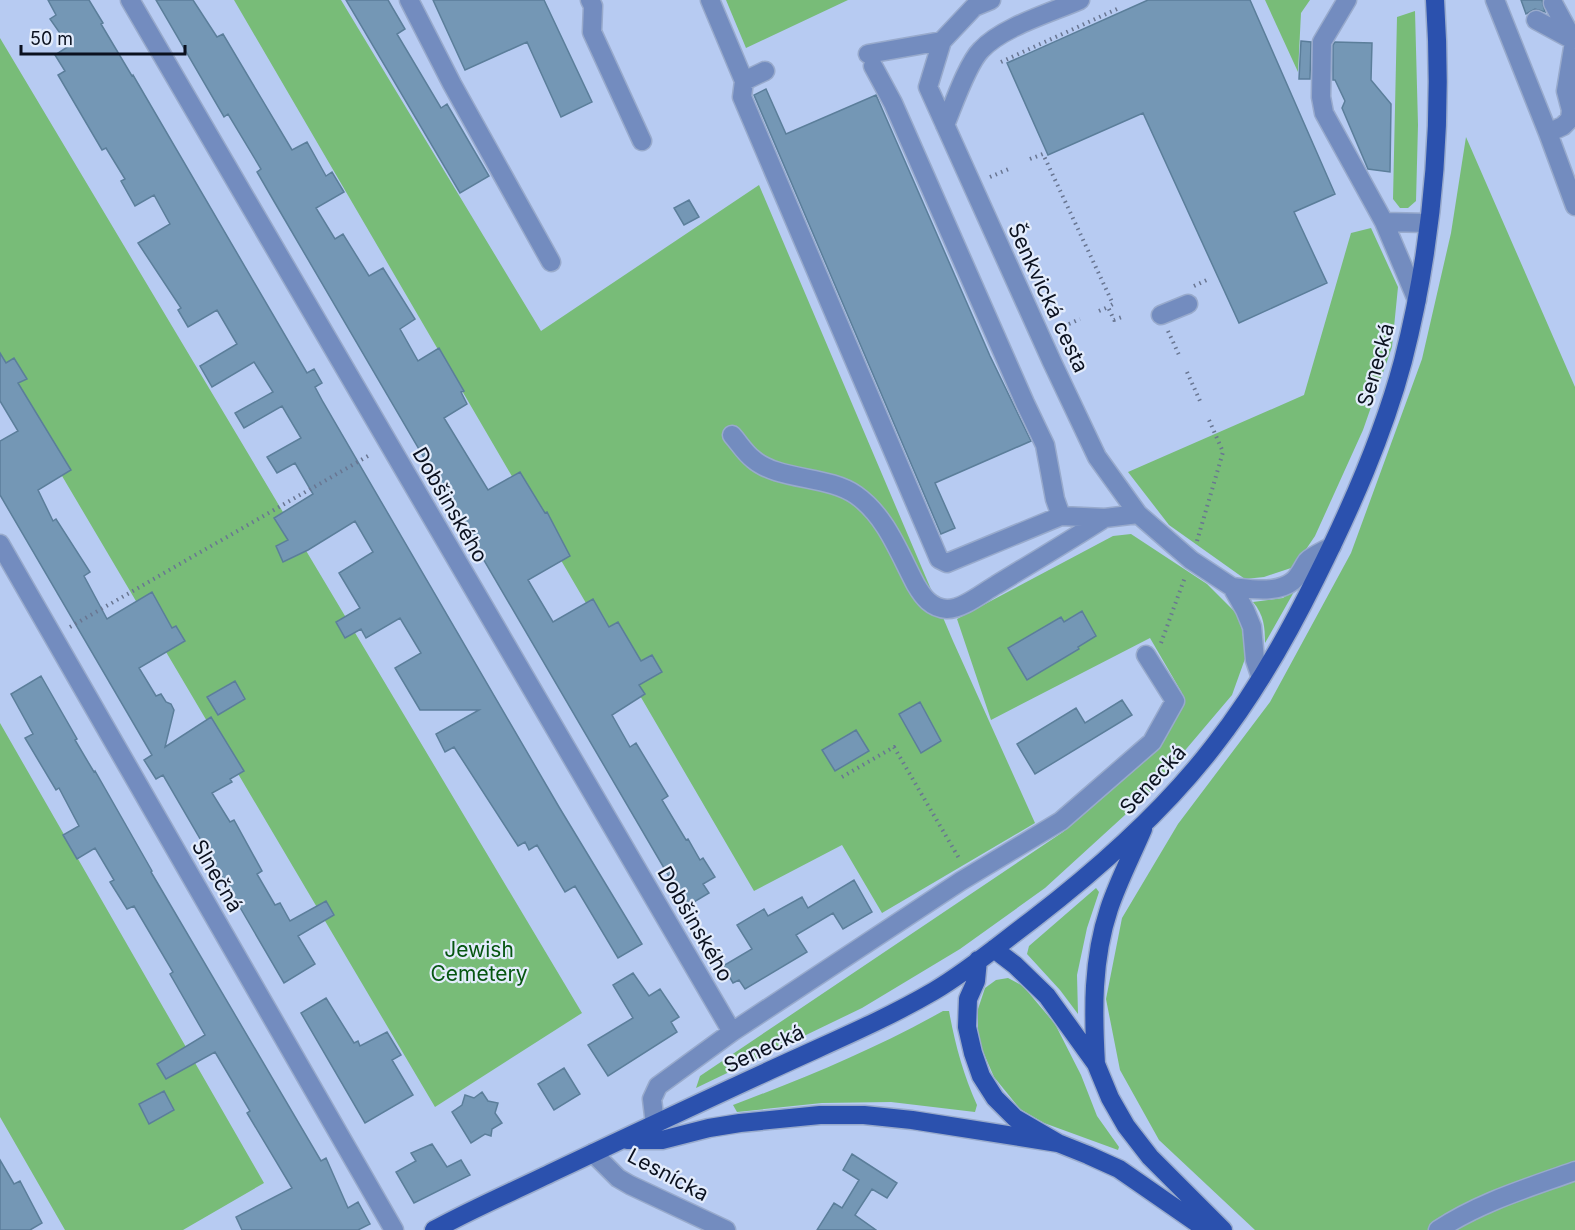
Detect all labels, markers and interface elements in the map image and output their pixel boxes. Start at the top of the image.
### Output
scale bar [21,18,184,56]
text: 50 m [30,28,73,49]
street label: Šenkvická cesta [1003,219,1094,376]
street label: Senecká [1352,320,1399,409]
street label: Dobšinského [407,443,493,567]
street label: Senecká [1114,740,1191,820]
street label: Slnečná [187,835,248,916]
street label: Dobšinského [652,862,738,986]
park label: Jewish Cemetery [430,937,528,986]
street label: Senecká [720,1019,808,1078]
street label: Lesnícka [624,1143,713,1206]

